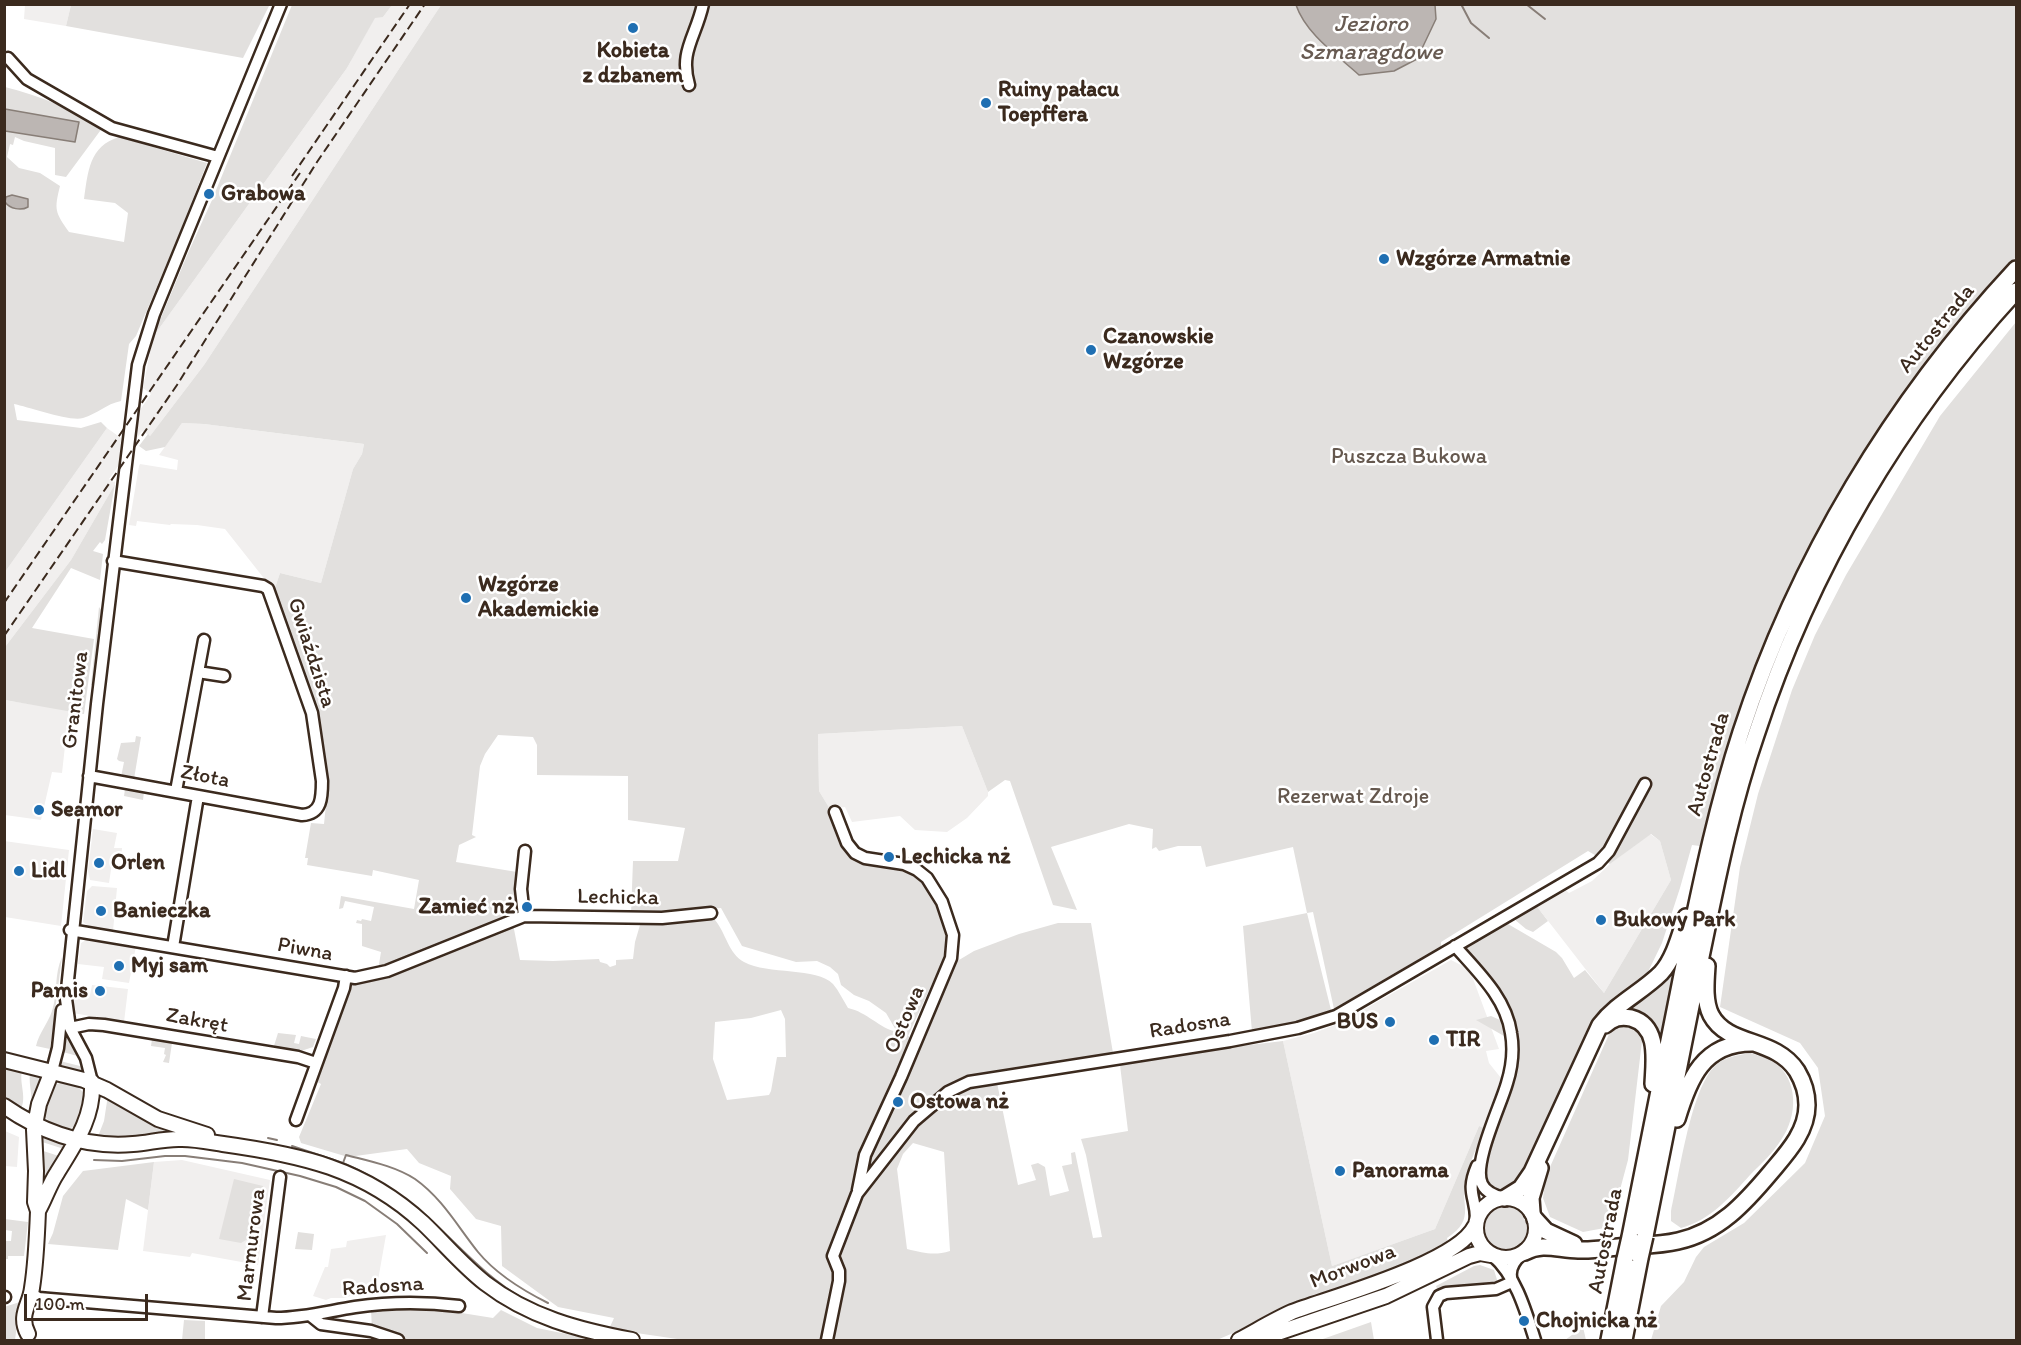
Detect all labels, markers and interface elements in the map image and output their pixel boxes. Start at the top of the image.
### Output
water label: Jezioro Szmaragdowe [1300,11,1442,67]
marker: Kobieta z dzbanem [626,21,640,35]
place label: Kobieta z dzbanem [583,38,683,90]
place label: Ruiny pałacu Toepffera [998,77,1119,128]
marker: Ruiny pałacu Toepffera [979,96,993,110]
place label: Grabowa [221,181,305,207]
marker: Grabowa [202,187,216,201]
place label: Wzgórze Armatnie [1396,246,1571,272]
marker: Wzgórze Armatnie [1377,252,1391,266]
street label: Autostrada [1893,279,1981,379]
place label: Czanowskie Wzgórze [1103,324,1214,376]
marker: Czanowskie Wzgórze [1084,343,1098,357]
park label: Puszcza Bukowa [1331,444,1487,470]
place label: Wzgórze Akademickie [478,572,599,624]
marker: Wzgórze Akademickie [459,591,473,605]
street label: Gwiaździsta [281,595,341,711]
street label: Granitowa [57,650,95,750]
street label: Autostrada [1682,709,1736,819]
street label: Złota [178,759,232,795]
park label: Rezerwat Zdroje [1277,784,1429,810]
place label: Seamor [51,797,123,823]
marker: Seamor [32,803,46,817]
place label: Lechicka nż [901,844,1010,870]
place label: Orlen [111,850,165,876]
marker: Lechicka nż [882,850,896,864]
marker: Orlen [92,856,106,870]
place label: Lidl [31,858,66,884]
marker: Lidl [12,864,26,878]
street label: Lechicka [577,884,659,912]
place label: Zamieć nż [418,894,515,920]
place label: Banieczka [113,898,210,924]
marker: Zamieć nż [520,900,534,914]
marker: Banieczka [94,904,108,918]
place label: Bukowy Park [1613,907,1736,933]
marker: Bukowy Park [1594,913,1608,927]
street label: Piwna [275,932,335,968]
place label: Myj sam [131,953,208,979]
marker: Myj sam [112,959,126,973]
place label: Pamis [31,978,88,1004]
street label: Ostowa [879,982,931,1058]
marker: Pamis [93,984,107,998]
street label: Zakręt [164,1003,230,1039]
street label: Radosna [1148,1007,1232,1045]
place label: BUS [1337,1009,1378,1035]
marker: BUS [1383,1015,1397,1029]
place label: TIR [1446,1027,1480,1053]
marker: TIR [1427,1033,1441,1047]
place label: Ostowa nż [910,1089,1009,1115]
marker: Ostowa nż [891,1095,905,1109]
place label: Panorama [1352,1158,1449,1184]
marker: Panorama [1333,1164,1347,1178]
street label: Autostrada [1583,1186,1629,1296]
street label: Marmurowa [232,1187,272,1303]
street label: Morwowa [1306,1239,1400,1295]
street label: Radosna [341,1271,425,1303]
scale bar [27,1282,152,1320]
text: 100 m [35,1293,85,1315]
place label: Chojnicka nż [1536,1308,1657,1334]
marker: Chojnicka nż [1517,1314,1531,1328]

